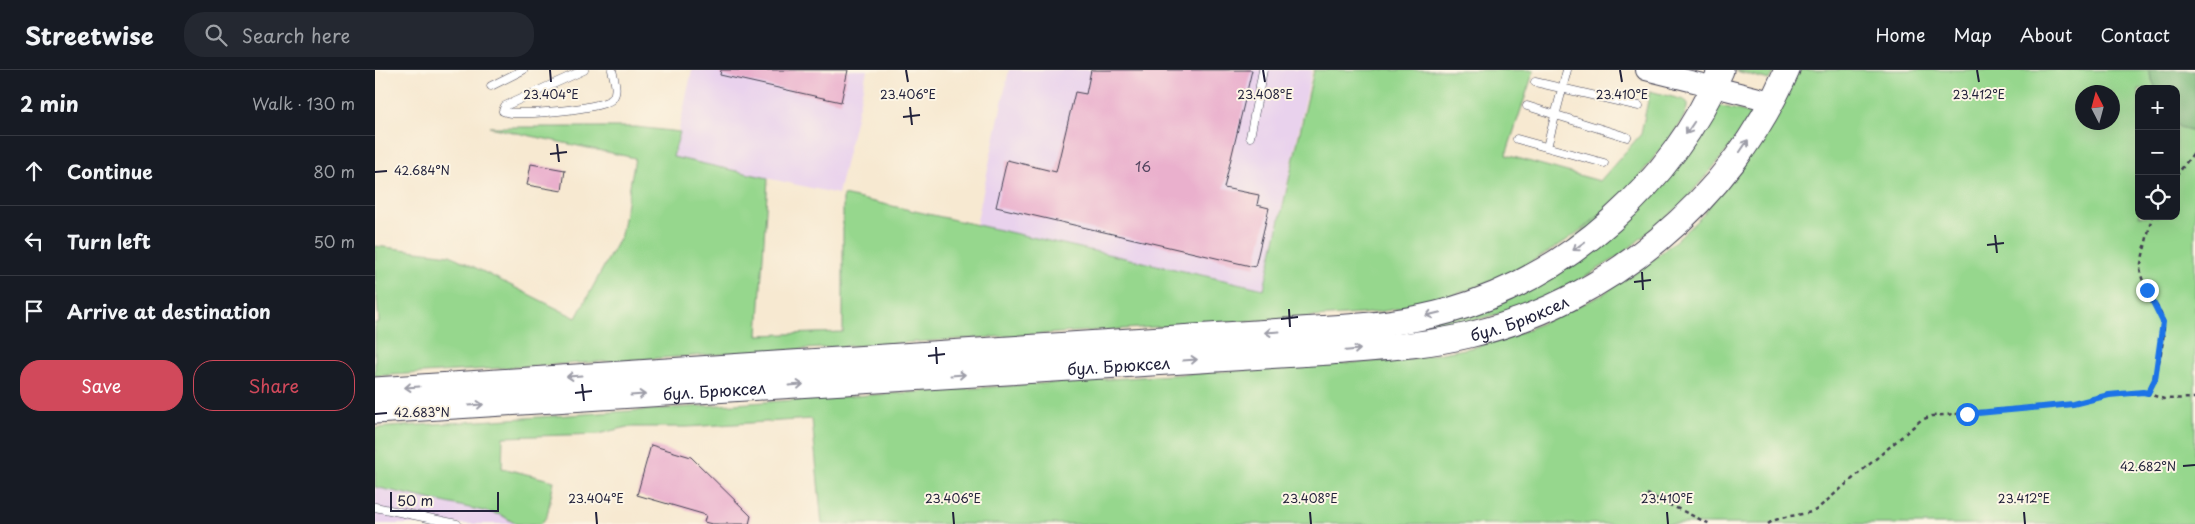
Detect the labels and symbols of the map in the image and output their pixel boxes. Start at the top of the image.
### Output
text: 23.404°E [523,85,579,103]
text: 23.406°E [880,85,936,103]
text: 23.408°E [1237,85,1293,103]
text: 23.410°E [1596,85,1648,103]
text: 23.412°E [1953,85,2005,103]
north arrow [2075,85,2120,130]
one-way arrow [1685,121,1695,135]
one-way arrow [1738,139,1749,153]
house number: 16 [1135,156,1151,177]
text: 42.684°N [394,161,450,179]
one-way arrow [1572,241,1586,251]
route end [2136,279,2159,302]
street label: бул. Брюксел [1467,289,1572,346]
one-way arrow [1426,310,1442,320]
one-way arrow [1264,328,1280,337]
one-way arrow [1344,345,1360,354]
street label: бул. Брюксел [1066,350,1171,380]
one-way arrow [1182,356,1198,365]
one-way arrow [950,370,966,379]
one-way arrow [566,372,582,381]
street label: бул. Брюксел [662,375,767,405]
one-way arrow [788,380,804,389]
one-way arrow [404,383,420,392]
one-way arrow [630,390,646,399]
one-way arrow [468,400,484,410]
text: 42.683°N [394,403,450,421]
route start [1956,403,1979,426]
text: 42.682°N [2120,457,2176,475]
scale bar [390,489,499,512]
text: 23.404°E [568,489,624,507]
text: 23.406°E [925,489,981,507]
text: 23.408°E [1282,489,1338,507]
text: 23.410°E [1641,489,1693,507]
text: 23.412°E [1998,489,2050,507]

